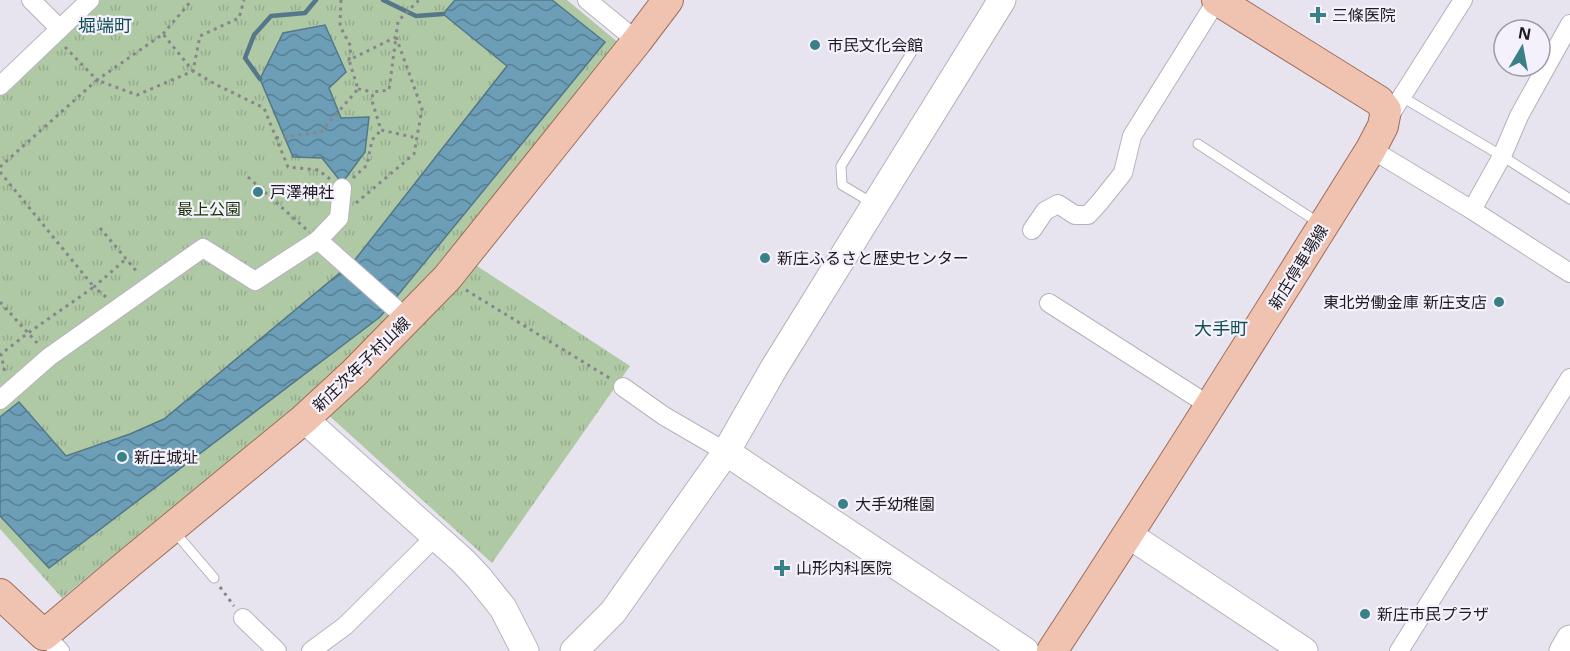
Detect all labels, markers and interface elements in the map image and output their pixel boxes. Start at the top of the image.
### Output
place label: 三條医院 [1332,4,1396,26]
marker: 三條医院 [1309,6,1327,24]
district label: 堀端町 [78,13,132,37]
north arrow [1492,18,1552,78]
text: N [1516,21,1533,45]
place label: 市民文化会館 [827,34,923,56]
marker: 市民文化会館 [808,38,822,52]
place label: 戸澤神社 [270,181,334,203]
marker: 戸澤神社 [251,185,265,199]
park label: 最上公園 [177,198,241,220]
street label: 新庄停車場線 [1263,220,1333,314]
place label: 新庄ふるさと歴史センター [777,247,969,269]
marker: 新庄ふるさと歴史センター [758,251,772,265]
place label: 東北労働金庫 新庄支店 [1323,291,1487,313]
marker: 東北労働金庫 新庄支店 [1492,295,1506,309]
street label: 新庄次年子村山線 [307,312,415,416]
district label: 大手町 [1194,316,1248,340]
place label: 新庄城址 [134,446,198,468]
marker: 新庄城址 [115,450,129,464]
place label: 大手幼稚園 [855,493,935,515]
marker: 大手幼稚園 [836,497,850,511]
place label: 山形内科医院 [796,557,892,579]
marker: 山形内科医院 [773,559,791,577]
place label: 新庄市民プラザ [1377,603,1489,625]
marker: 新庄市民プラザ [1358,607,1372,621]

